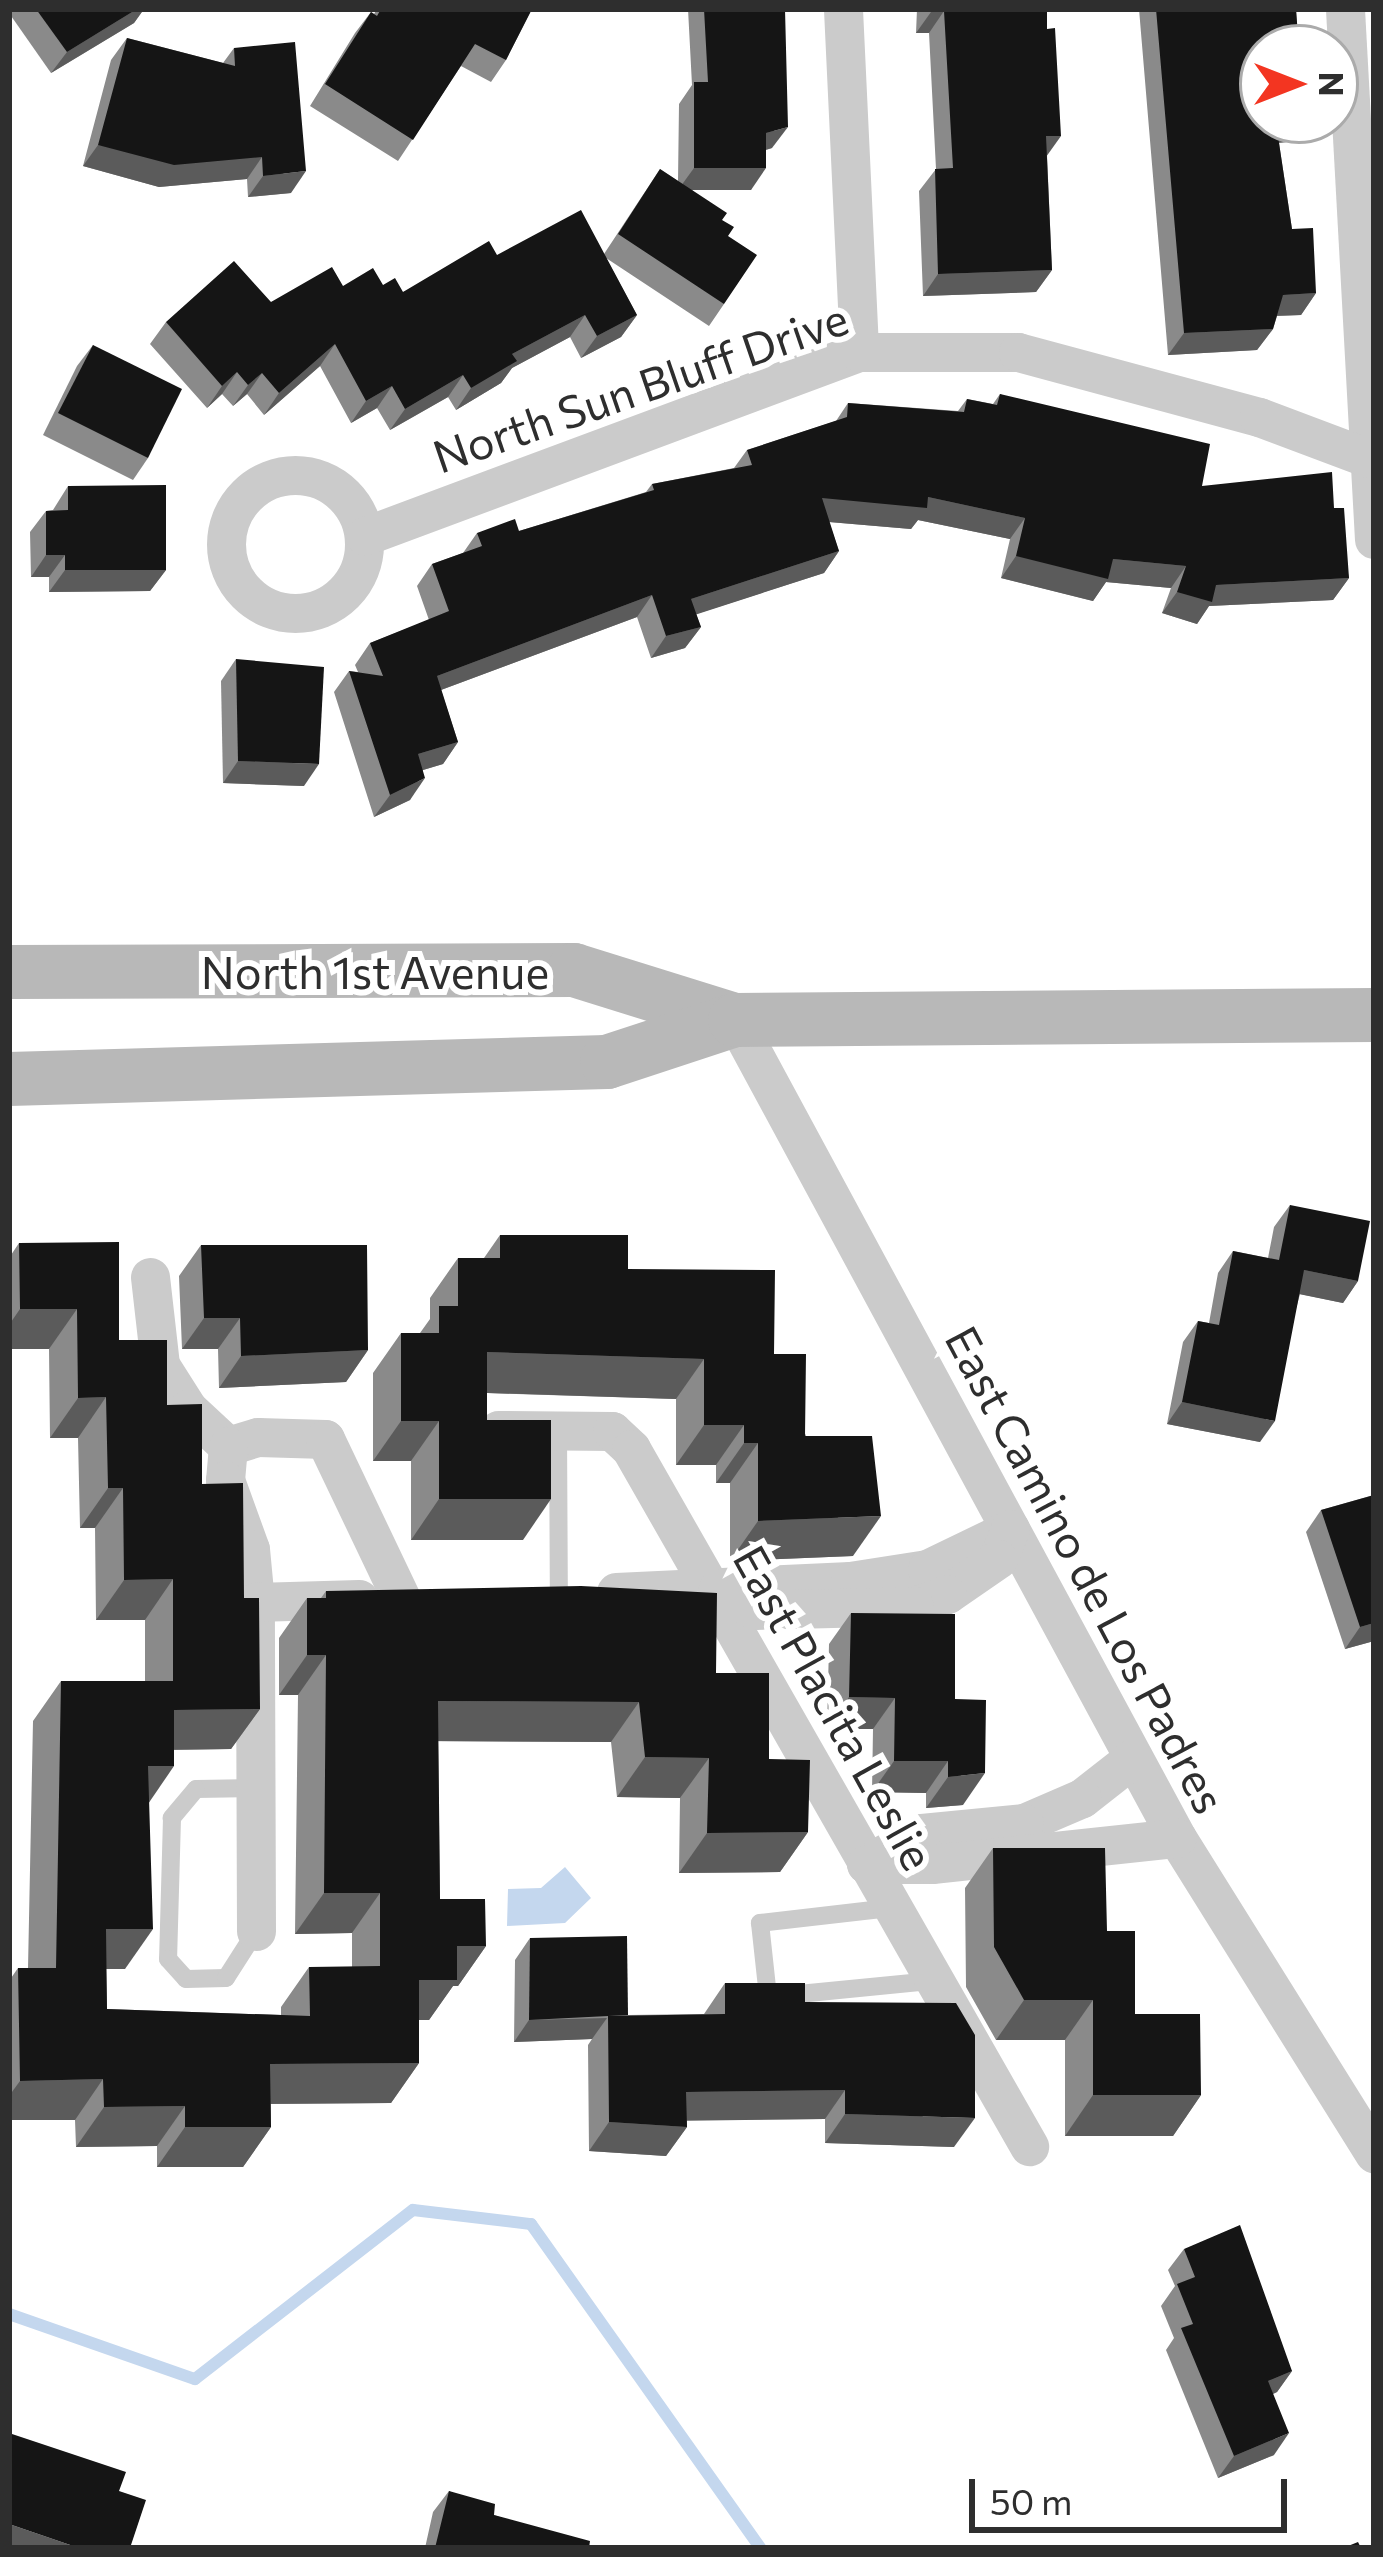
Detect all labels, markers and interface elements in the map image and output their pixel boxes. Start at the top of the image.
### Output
north arrow [1239,24,1359,144]
text: N [1312,72,1353,96]
street label: North Sun Bluff Drive [426,290,854,482]
street label: North 1st Avenue [201,944,549,998]
street label: East Camino de Los Padres [936,1317,1238,1821]
street label: East Placita Leslie [724,1536,946,1878]
scale bar [975,2455,1293,2529]
text: 50 m [990,2478,1072,2522]

